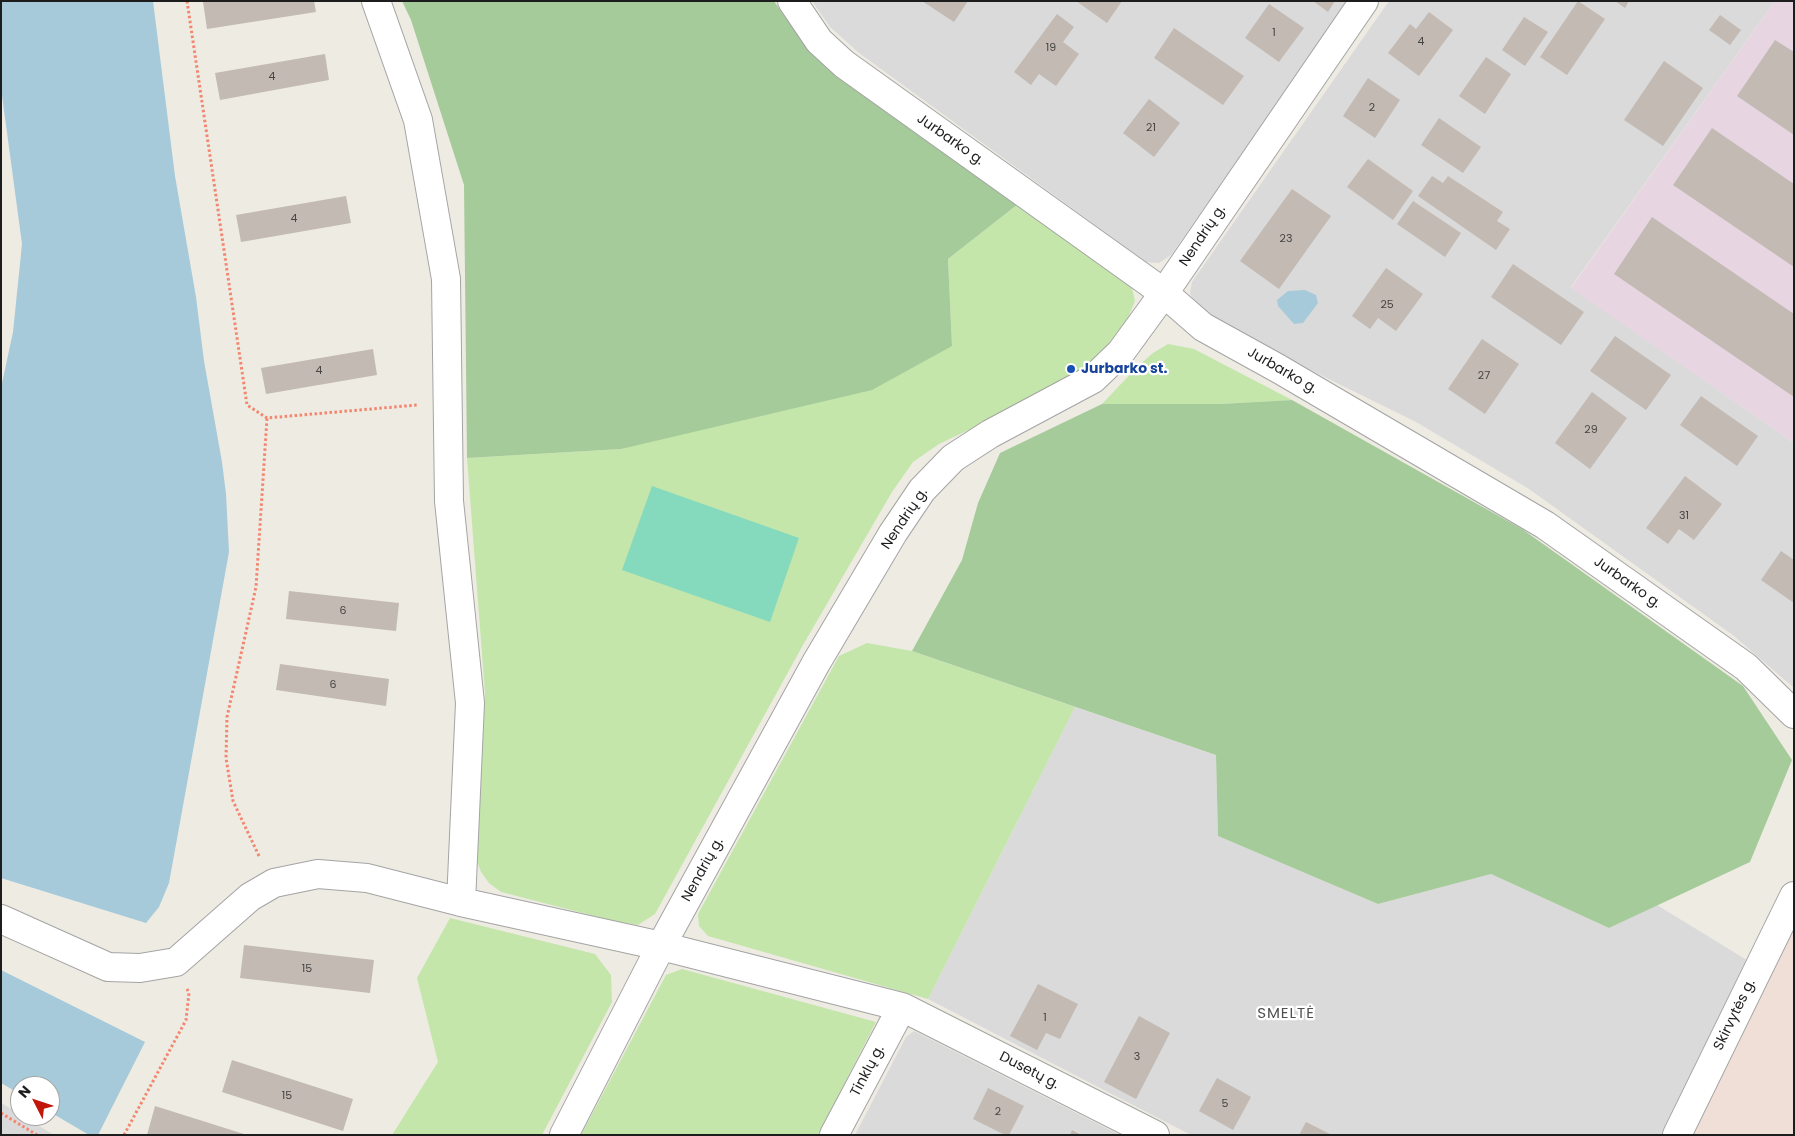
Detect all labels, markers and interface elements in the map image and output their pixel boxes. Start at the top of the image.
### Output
house number: 1 [1272,26,1276,40]
house number: 4 [1418,35,1424,49]
house number: 19 [1046,41,1056,55]
house number: 4 [269,70,275,84]
house number: 2 [1369,101,1375,115]
street label: Jurbarko g. [913,111,987,169]
house number: 21 [1146,121,1156,135]
street label: Nendrių g. [1176,202,1230,270]
house number: 4 [291,212,297,226]
house number: 23 [1280,232,1292,246]
house number: 25 [1380,298,1394,312]
street label: Jurbarko g. [1244,344,1320,398]
place label: Jurbarko st. [1081,361,1168,377]
marker: Jurbarko st. [1065,363,1077,375]
house number: 4 [316,364,322,378]
house number: 27 [1478,369,1490,383]
house number: 29 [1584,423,1598,437]
street label: Nendrių g. [878,485,932,553]
house number: 31 [1679,509,1689,523]
street label: Jurbarko g. [1590,554,1664,612]
house number: 6 [340,604,346,618]
house number: 6 [330,678,336,692]
street label: Nendrių g. [679,835,727,905]
house number: 15 [302,962,312,976]
street label: Skirvytės g. [1711,977,1759,1053]
district label: SMELTĖ [1256,1005,1316,1023]
house number: 1 [1043,1011,1047,1025]
street label: Tinklų g. [848,1042,888,1100]
street label: Dusetų g. [996,1049,1062,1093]
house number: 3 [1134,1050,1140,1064]
north arrow [10,1076,60,1126]
text: N [13,1081,35,1102]
house number: 15 [282,1089,292,1103]
house number: 5 [1222,1097,1228,1111]
house number: 2 [995,1105,1001,1119]

